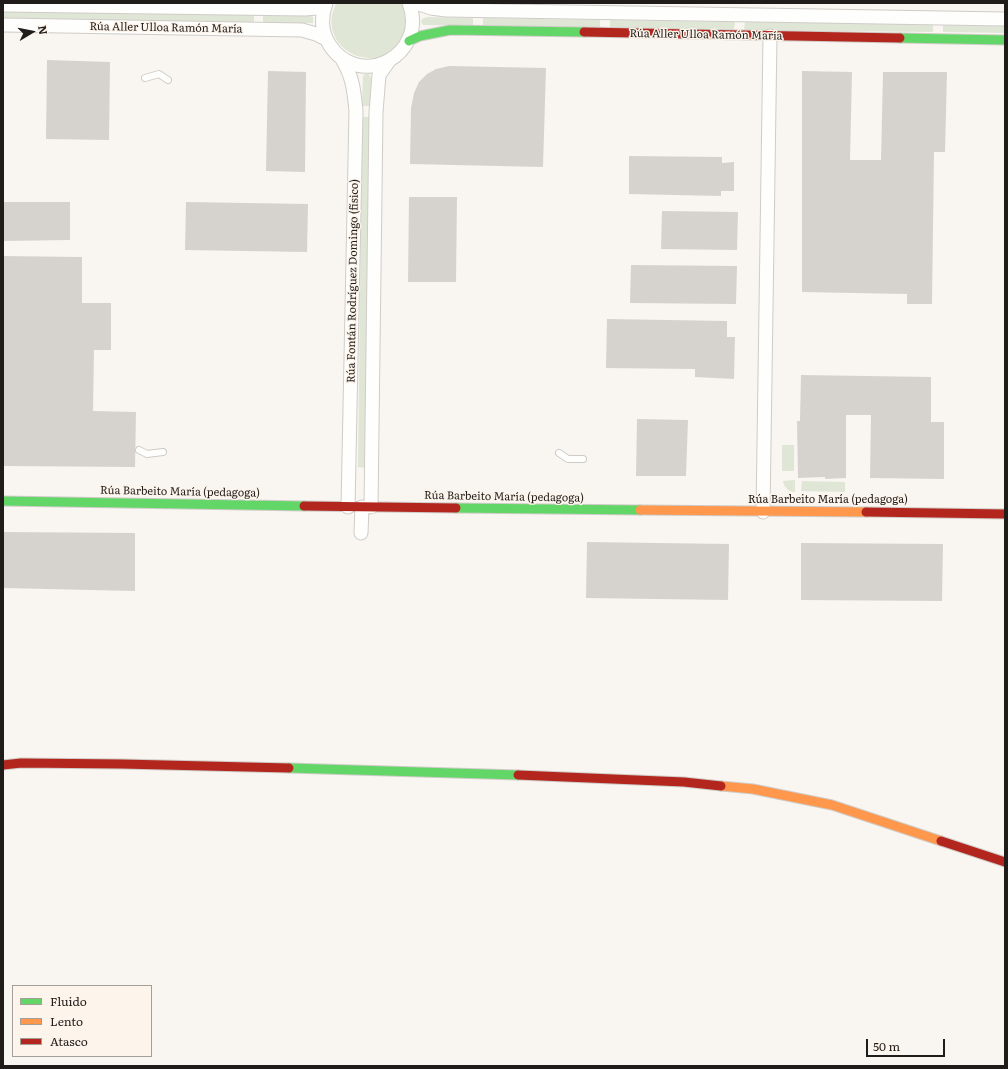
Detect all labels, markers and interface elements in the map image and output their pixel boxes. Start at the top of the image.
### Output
north arrow [12,12,52,52]
street label: Rúa Aller Ulloa Ramón María [89,20,243,36]
text: N [35,24,52,36]
street label: Rúa Aller Ulloa Ramón María [629,27,783,43]
street label: Rúa Fontán Rodríguez Domingo (físico) [345,179,361,383]
street label: Rúa Barbeito María (pedagoga) [100,484,260,500]
street label: Rúa Barbeito María (pedagoga) [424,489,584,505]
street label: Rúa Barbeito María (pedagoga) [748,493,908,507]
legend [12,985,152,1057]
text: Fluido [50,992,87,1010]
text: Lento [50,1012,83,1030]
scale bar [868,1031,947,1057]
text: Atasco [50,1032,88,1050]
text: 50 m [873,1037,900,1055]

